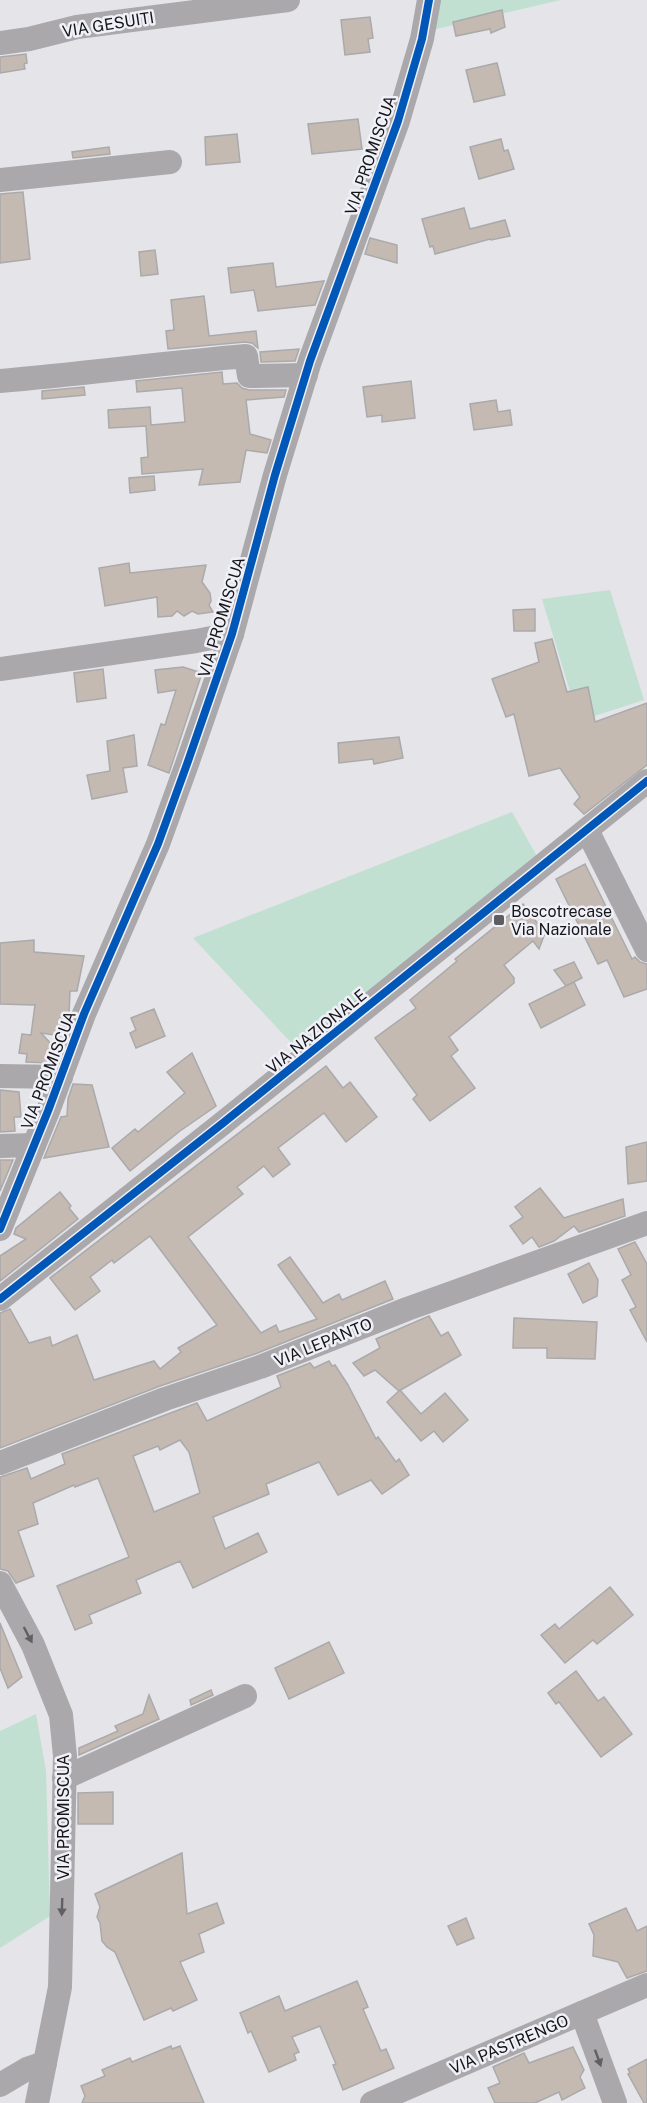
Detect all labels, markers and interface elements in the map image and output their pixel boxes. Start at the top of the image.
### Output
street label: VIA GESUITI [61,8,155,41]
street label: VIA PROMISCUA [341,93,400,218]
street label: VIA PROMISCUA [194,554,249,680]
place label: Boscotrecase Via Nazionale [511,902,612,939]
marker: Boscotrecase Via Nazionale [492,913,506,927]
street label: VIA NAZIONALE [262,985,370,1078]
street label: VIA PROMISCUA [17,1008,80,1132]
street label: VIA LEPANTO [272,1314,375,1371]
one-way arrow [23,1627,33,1644]
street label: VIA PROMISCUA [54,1754,73,1880]
one-way arrow [57,1898,67,1917]
street label: VIA PASTRENGO [447,2011,571,2078]
one-way arrow [594,2049,604,2067]

